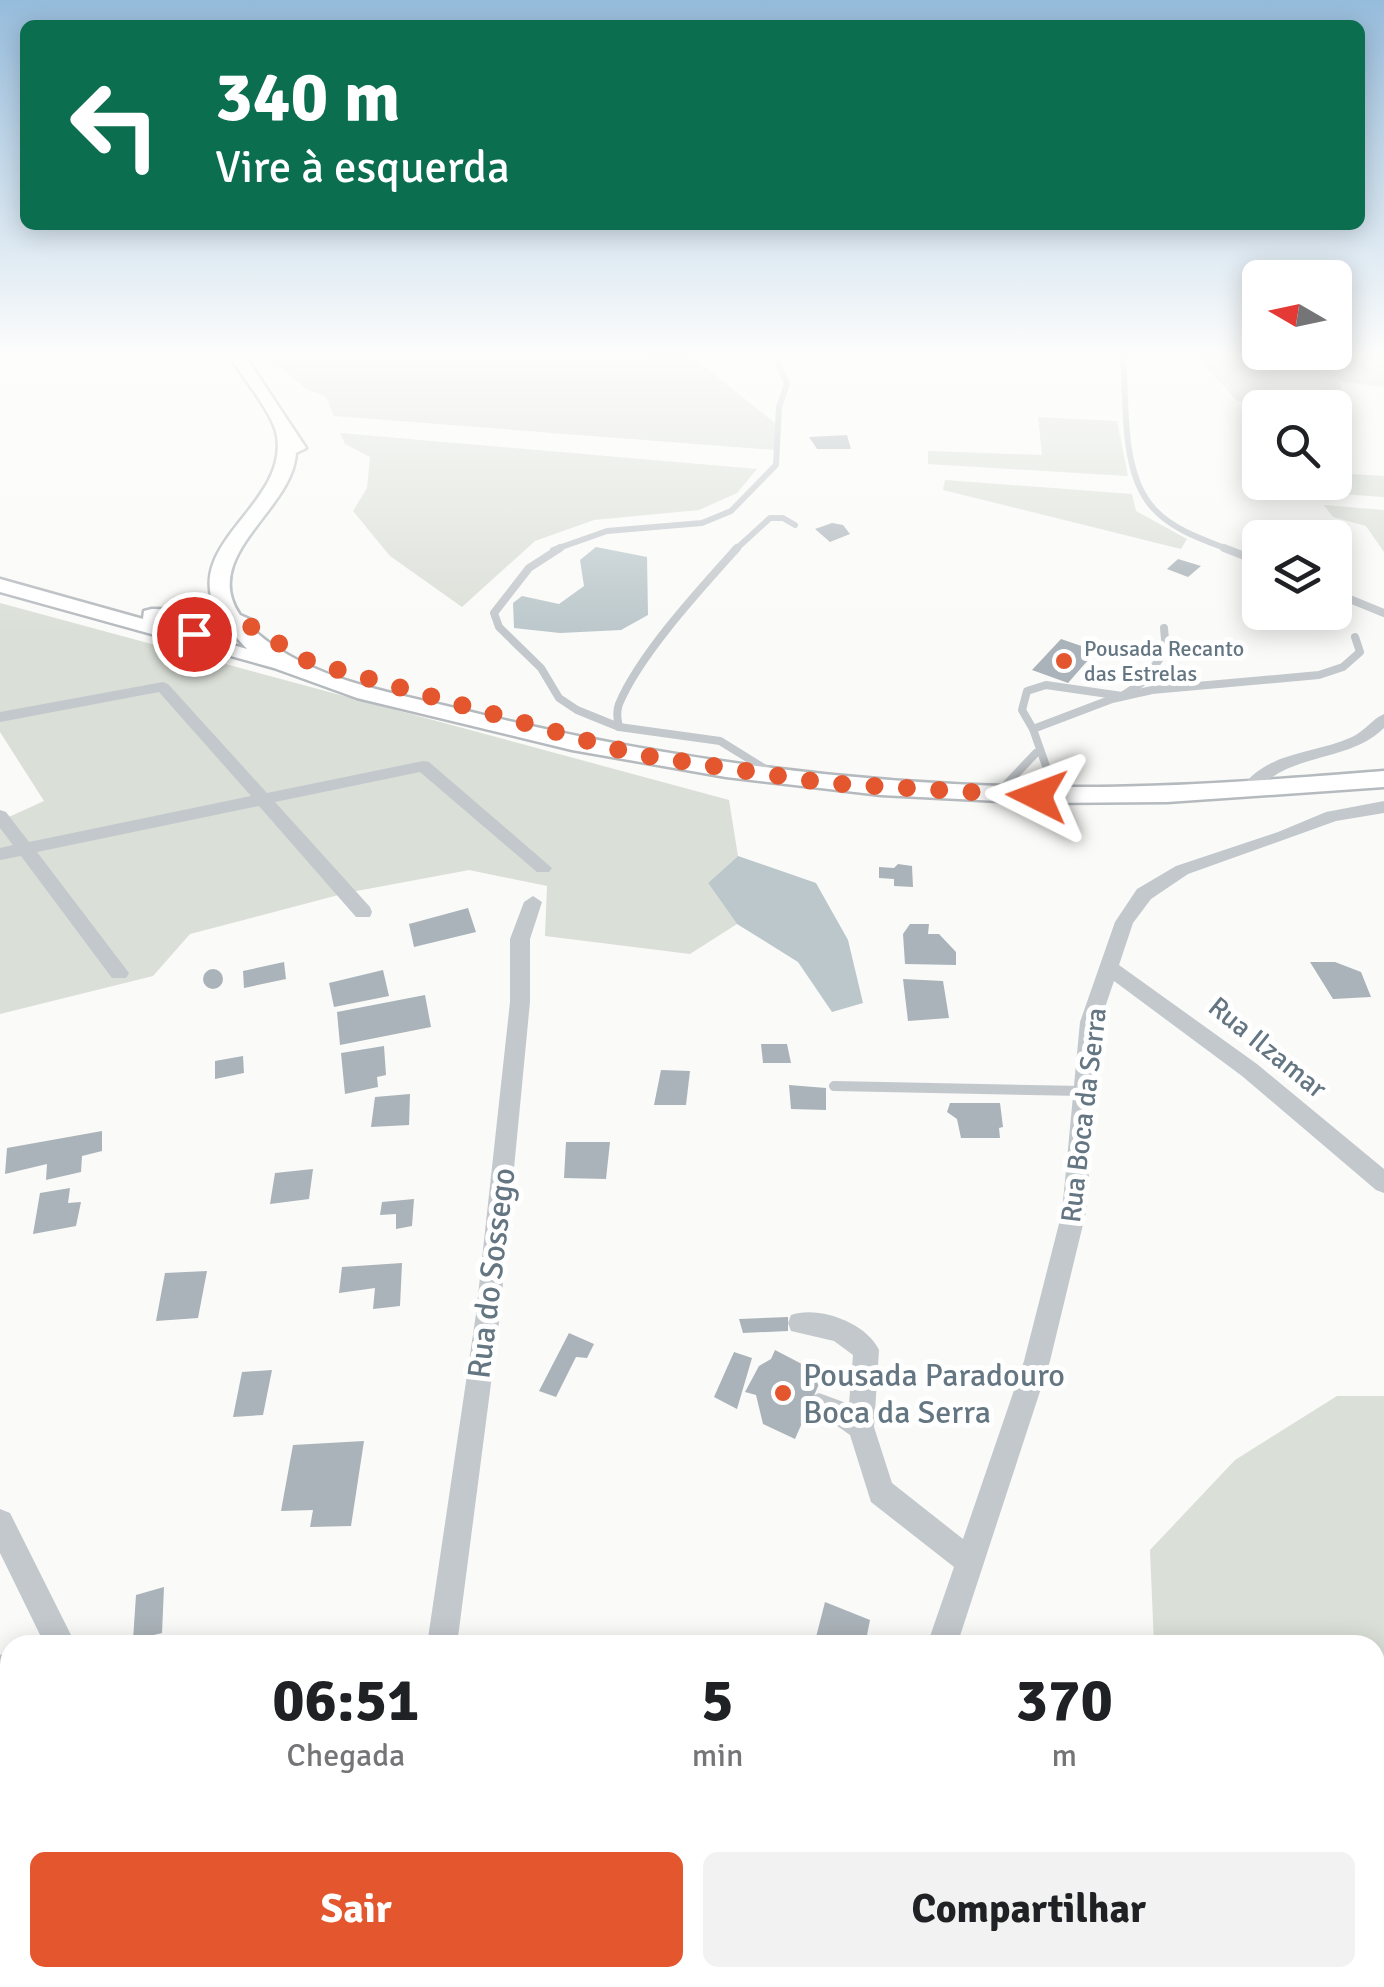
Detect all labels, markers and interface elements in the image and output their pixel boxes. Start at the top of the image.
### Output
text: 340 m [215,54,400,140]
icon: left [50,60,180,190]
text: Vire à esquerda [215,140,510,195]
north arrow [1242,260,1352,370]
map controls [1242,260,1352,630]
button: search [1242,390,1352,500]
button: layers [1242,520,1352,630]
pin [152,592,237,677]
icon: arrive [167,607,222,662]
place label: Pousada Recanto das Estrelas [1084,635,1244,687]
marker: Pousada Recanto das Estrelas [1053,650,1075,672]
position arrow [985,744,1089,848]
street label: Rua Ilzamar [1201,990,1334,1106]
street label: Rua Boca da Serra [1054,1006,1114,1225]
street label: Rua do Sossego [459,1166,524,1381]
place label: Pousada Paradouro Boca da Serra [803,1356,1065,1432]
marker: Pousada Paradouro Boca da Serra [772,1382,794,1404]
text: 06:51 [272,1664,420,1738]
text: 5 [701,1664,734,1738]
text: 370 [1016,1664,1113,1738]
text: Chegada [286,1736,405,1775]
text: min [692,1736,743,1775]
text: m [1051,1736,1077,1775]
button: Sair [30,1852,683,1967]
button: Compartilhar [703,1852,1355,1967]

